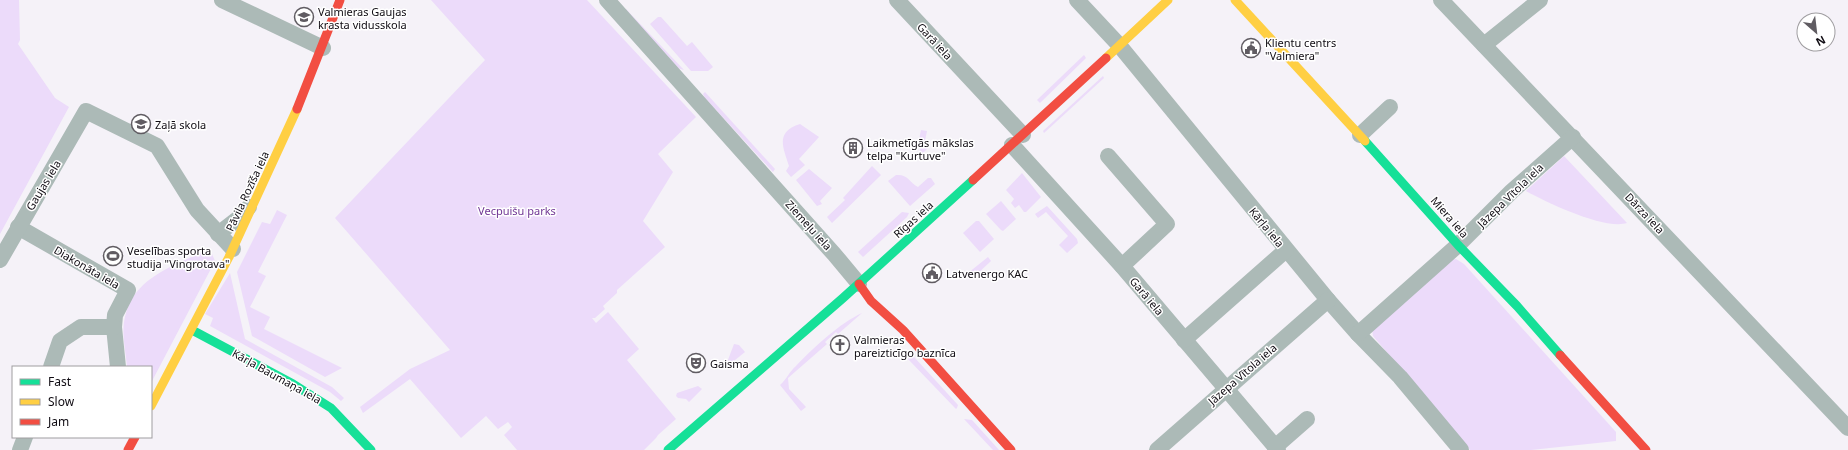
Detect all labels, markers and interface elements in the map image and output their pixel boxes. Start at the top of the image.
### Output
place label: Valmieras Gaujas krasta vidusskola [318,4,407,32]
school or university icon: Valmieras Gaujas krasta vidusskola [293,6,315,28]
north arrow [1796,12,1836,52]
street label: Garā iela [914,19,956,63]
text: N [1813,33,1828,50]
place label: Klientu centrs "Valmiera" [1265,35,1336,63]
public building icon: Klientu centrs "Valmiera" [1240,37,1262,59]
school or university icon: Zaļā skola [130,113,152,135]
place label: Zaļā skola [155,117,206,132]
place label: Laikmetīgās mākslas telpa "Kurtuve" [867,135,974,163]
building icon: Laikmetīgās mākslas telpa "Kurtuve" [842,137,864,159]
street label: Pāvila Rozīša iela [222,148,272,234]
street label: Gaujas iela [22,157,64,213]
street label: Jāzepa Vītola iela [1473,160,1546,231]
street label: Dārza iela [1622,189,1668,237]
street label: Miera iela [1428,193,1472,241]
street label: Ziemeļu iela [783,197,835,253]
street label: Rīgas iela [890,197,936,241]
park label: Vecpuišu parks [478,203,556,218]
street label: Kārļa iela [1246,204,1288,250]
street label: Diakonāta iela [51,242,123,292]
place label: Veselības sporta studija "Vingrotava" [127,243,229,271]
sports icon: Veselības sporta studija "Vingrotava" [102,245,124,267]
public building icon: Latvenergo KAC [921,262,943,284]
place label: Latvenergo KAC [946,266,1028,281]
street label: Garā iela [1127,274,1167,318]
place label: Valmieras pareizticīgo baznīca [854,332,956,360]
church icon: Valmieras pareizticīgo baznīca [829,334,851,356]
street label: Jāzepa Vītola iela [1204,340,1279,409]
street label: Kārļa Baumaņa iela [230,345,324,407]
theatre icon: Gaisma [685,352,707,374]
place label: Gaisma [710,356,749,371]
legend [12,366,152,438]
text: Fast [48,373,72,390]
text: Slow [48,393,75,410]
text: Jam [47,413,69,430]

